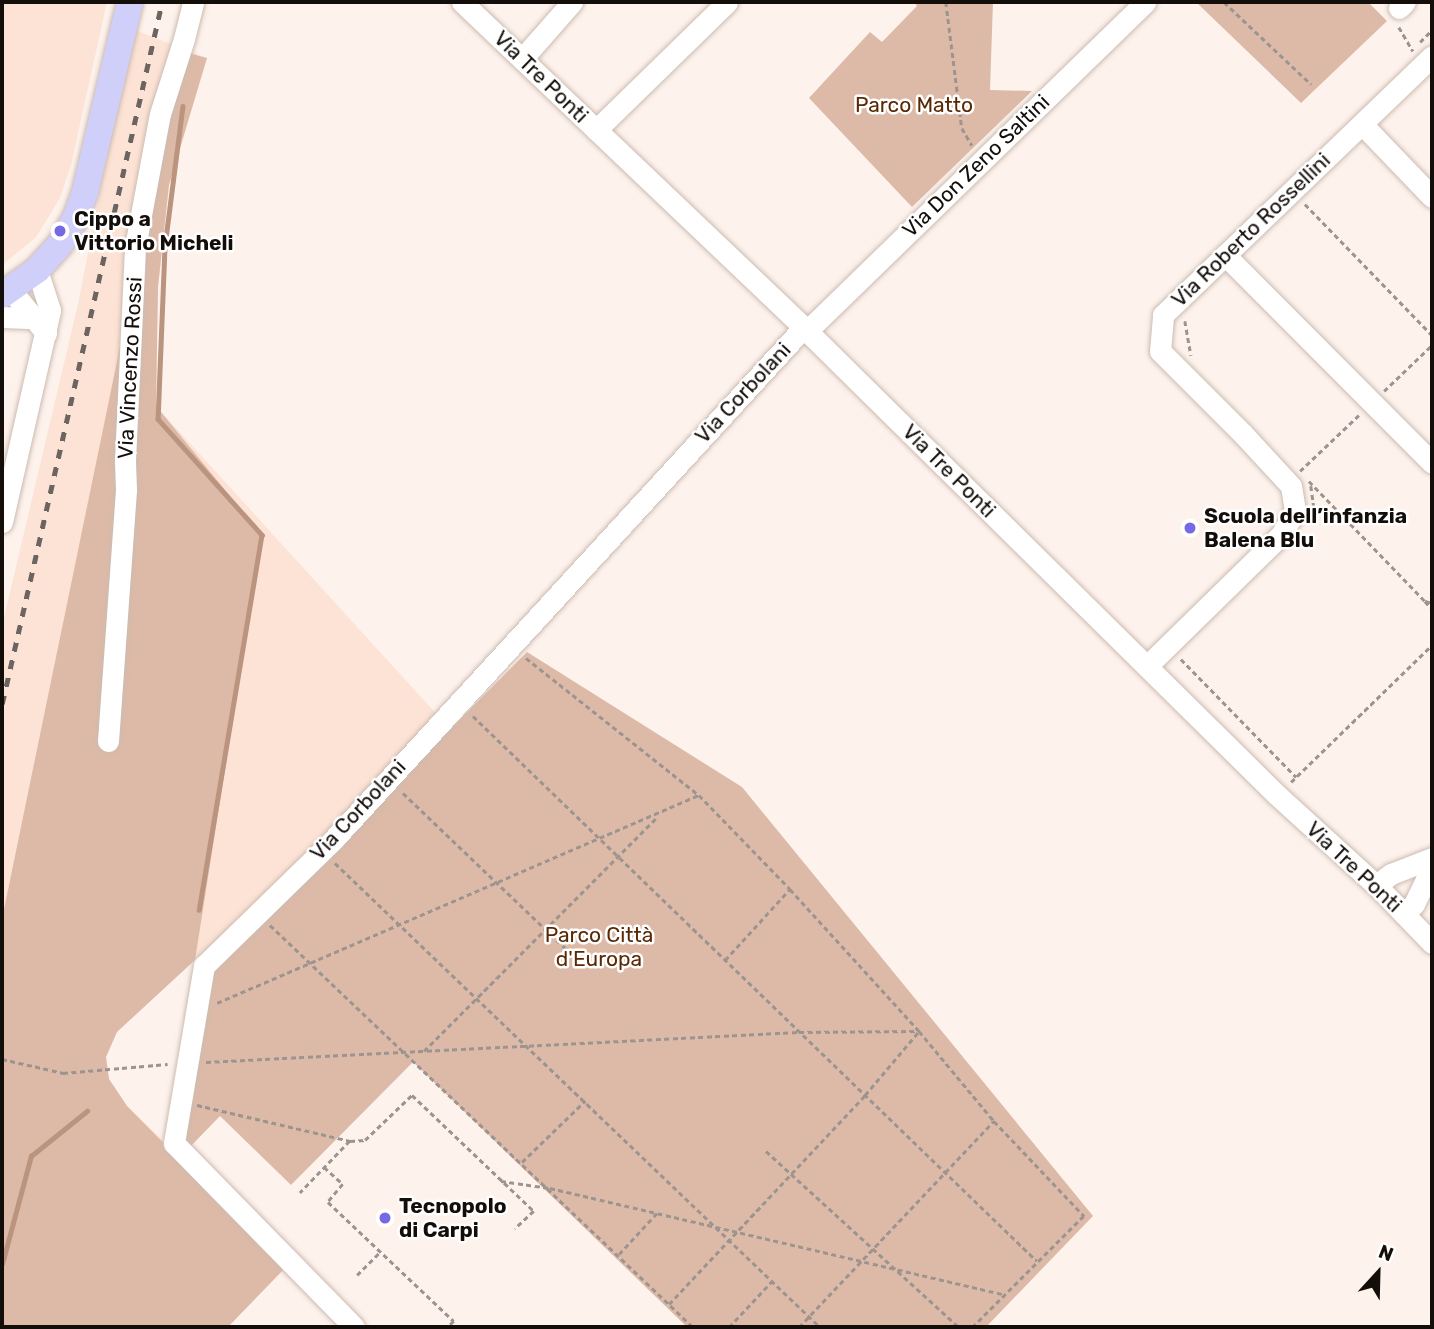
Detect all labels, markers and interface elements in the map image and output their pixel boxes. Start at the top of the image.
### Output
street label: Via Tre Ponti [488,26,594,128]
street label: Via Don Zeno Saltini [897,89,1055,243]
park label: Parco Matto [855,92,973,118]
street label: Via Roberto Rossellini [1166,148,1336,312]
place label: Cippo a Vittorio Micheli [74,206,234,256]
marker: Cippo a Vittorio Micheli [52,223,68,239]
street label: Via Vincenzo Rossi [113,276,147,460]
street label: Via Corbolani [690,337,796,449]
street label: Via Tre Ponti [897,419,1001,523]
place label: Scuola dell’infanzia Balena Blu [1204,503,1407,553]
marker: Scuola dell’infanzia Balena Blu [1182,520,1198,536]
street label: Via Corbolani [305,754,411,866]
street label: Via Tre Ponti [1301,816,1407,918]
park label: Parco Città d'Europa [545,922,653,972]
place label: Tecnopolo di Carpi [399,1193,506,1243]
marker: Tecnopolo di Carpi [377,1210,393,1226]
north arrow [1343,1238,1413,1308]
text: N [1375,1240,1397,1266]

